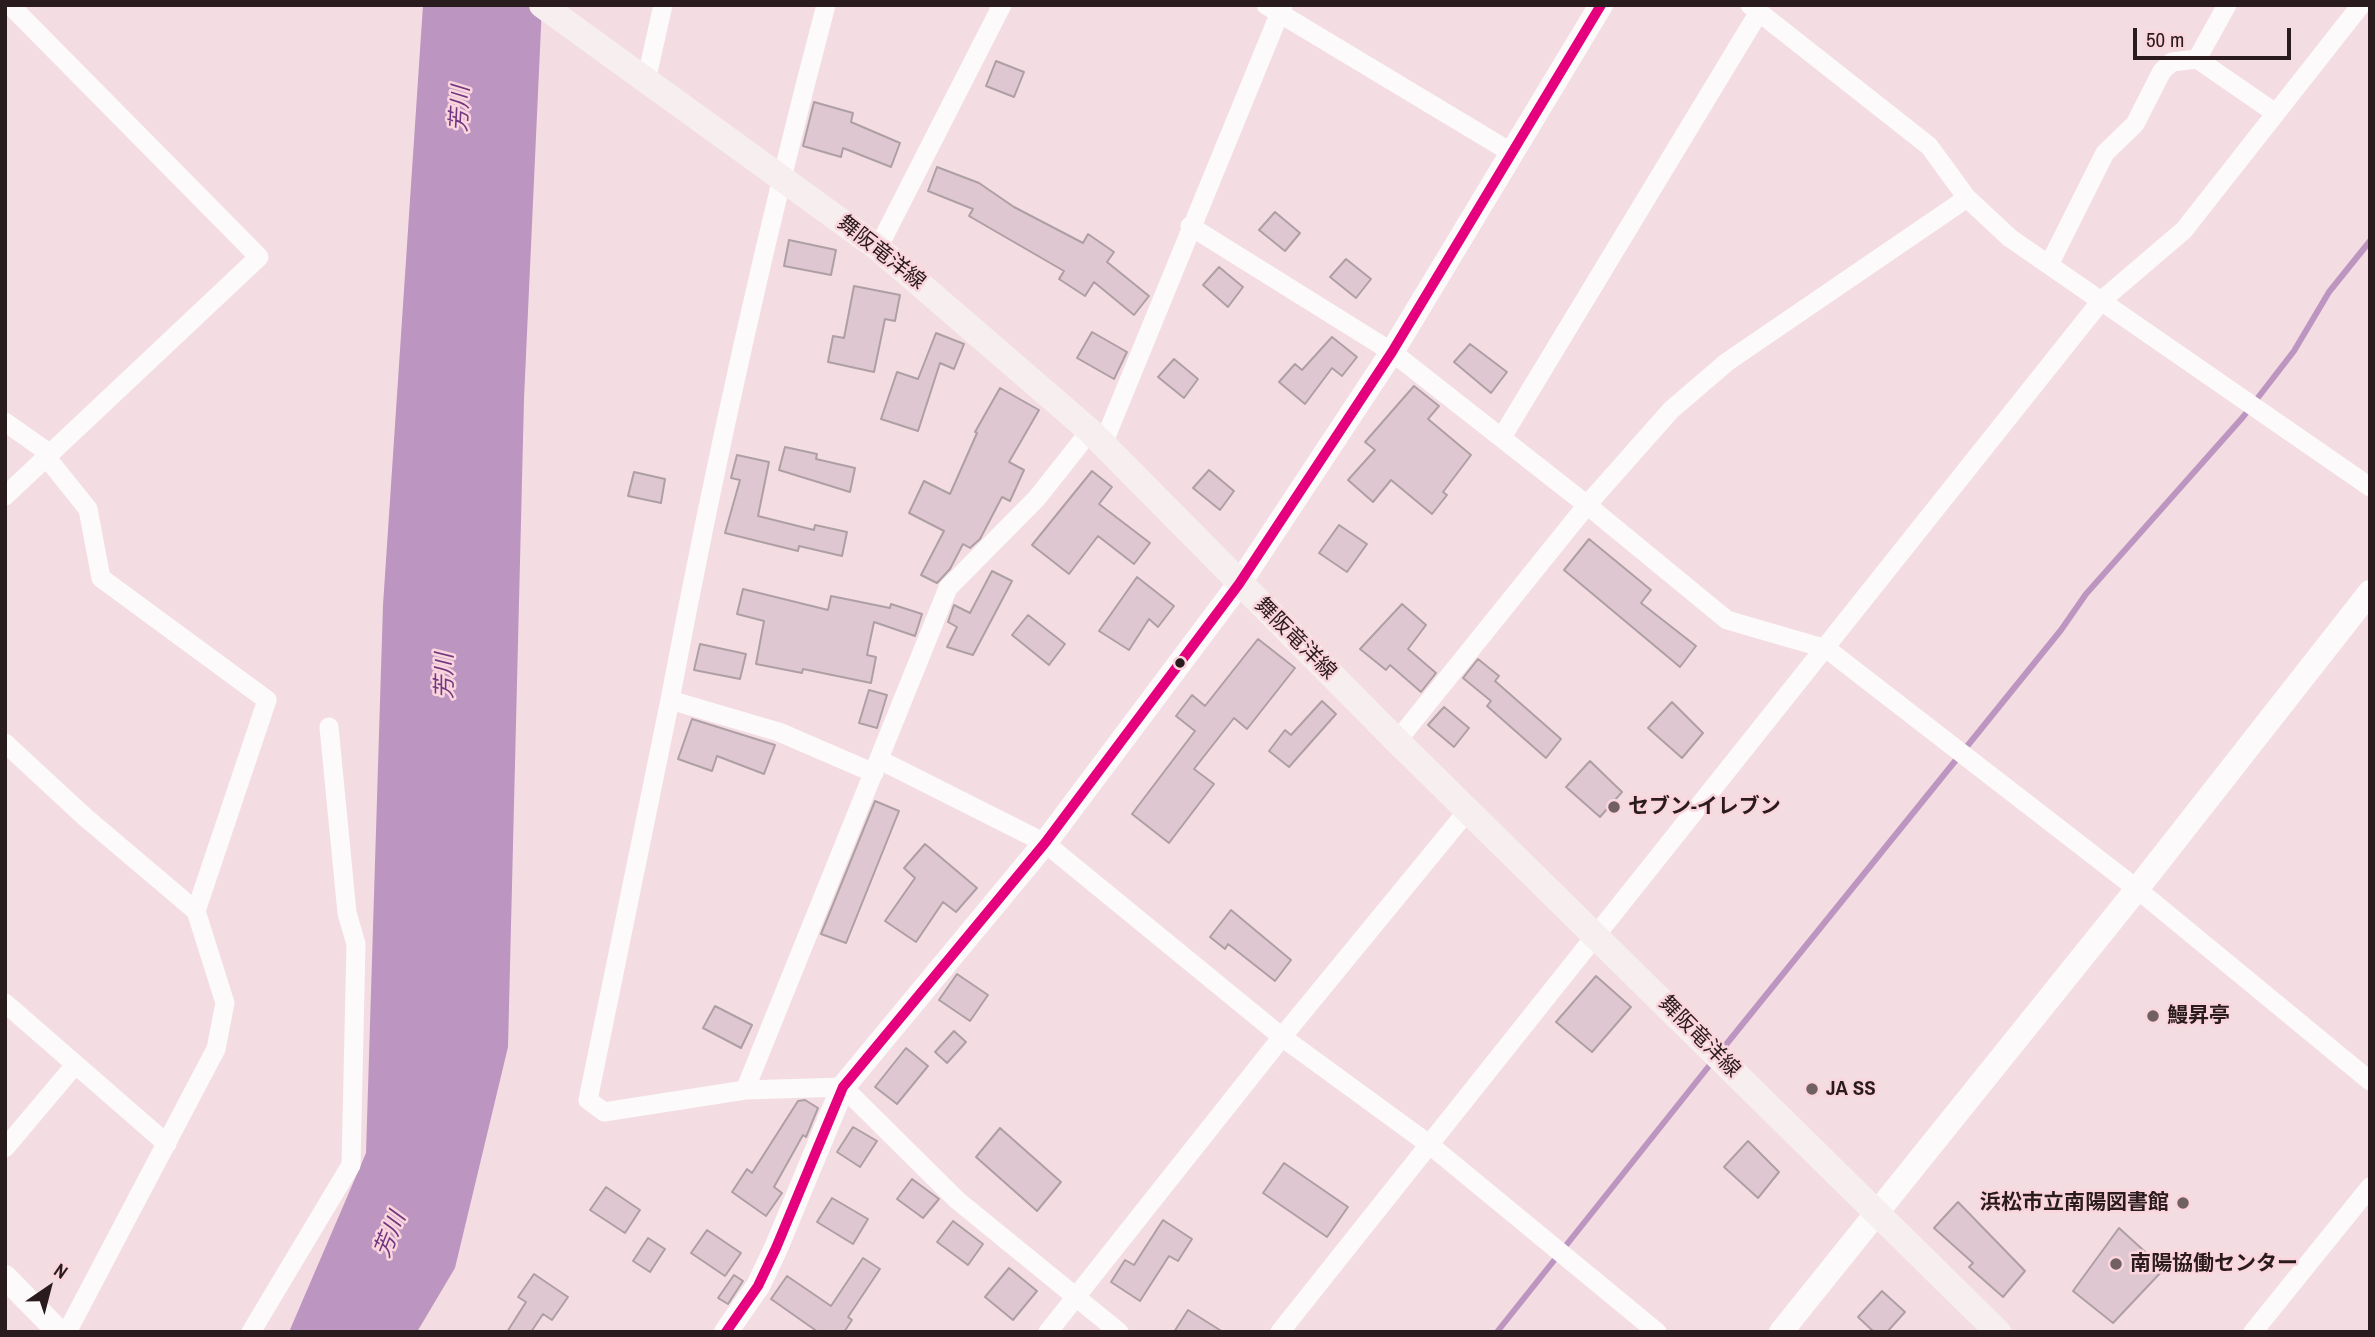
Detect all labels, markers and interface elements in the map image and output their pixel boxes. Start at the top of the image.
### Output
scale bar [2137,14,2294,58]
text: 50 m [2146,25,2184,54]
water label: 芳川 [446,85,476,133]
street label: 舞阪竜洋線 [832,211,930,295]
street label: 舞阪竜洋線 [1249,593,1341,685]
water label: 芳川 [432,653,460,699]
unlabelled marker [1173,656,1187,670]
place label: セブン-イレブン [1628,794,1781,820]
marker: セブン-イレブン [1606,799,1622,815]
street label: 舞阪竜洋線 [1653,991,1745,1083]
place label: 鰻昇亭 [2167,1003,2230,1029]
marker: 鰻昇亭 [2145,1008,2161,1024]
place label: JA SS [1826,1076,1876,1102]
marker: JA SS [1804,1081,1820,1097]
place label: 浜松市立南陽図書館 [1980,1190,2169,1216]
marker: 浜松市立南陽図書館 [2175,1195,2191,1211]
water label: 芳川 [370,1209,412,1261]
place label: 南陽協働センター [2130,1251,2298,1277]
north arrow [14,1253,84,1323]
marker: 南陽協働センター [2108,1256,2124,1272]
text: N [49,1257,73,1285]

